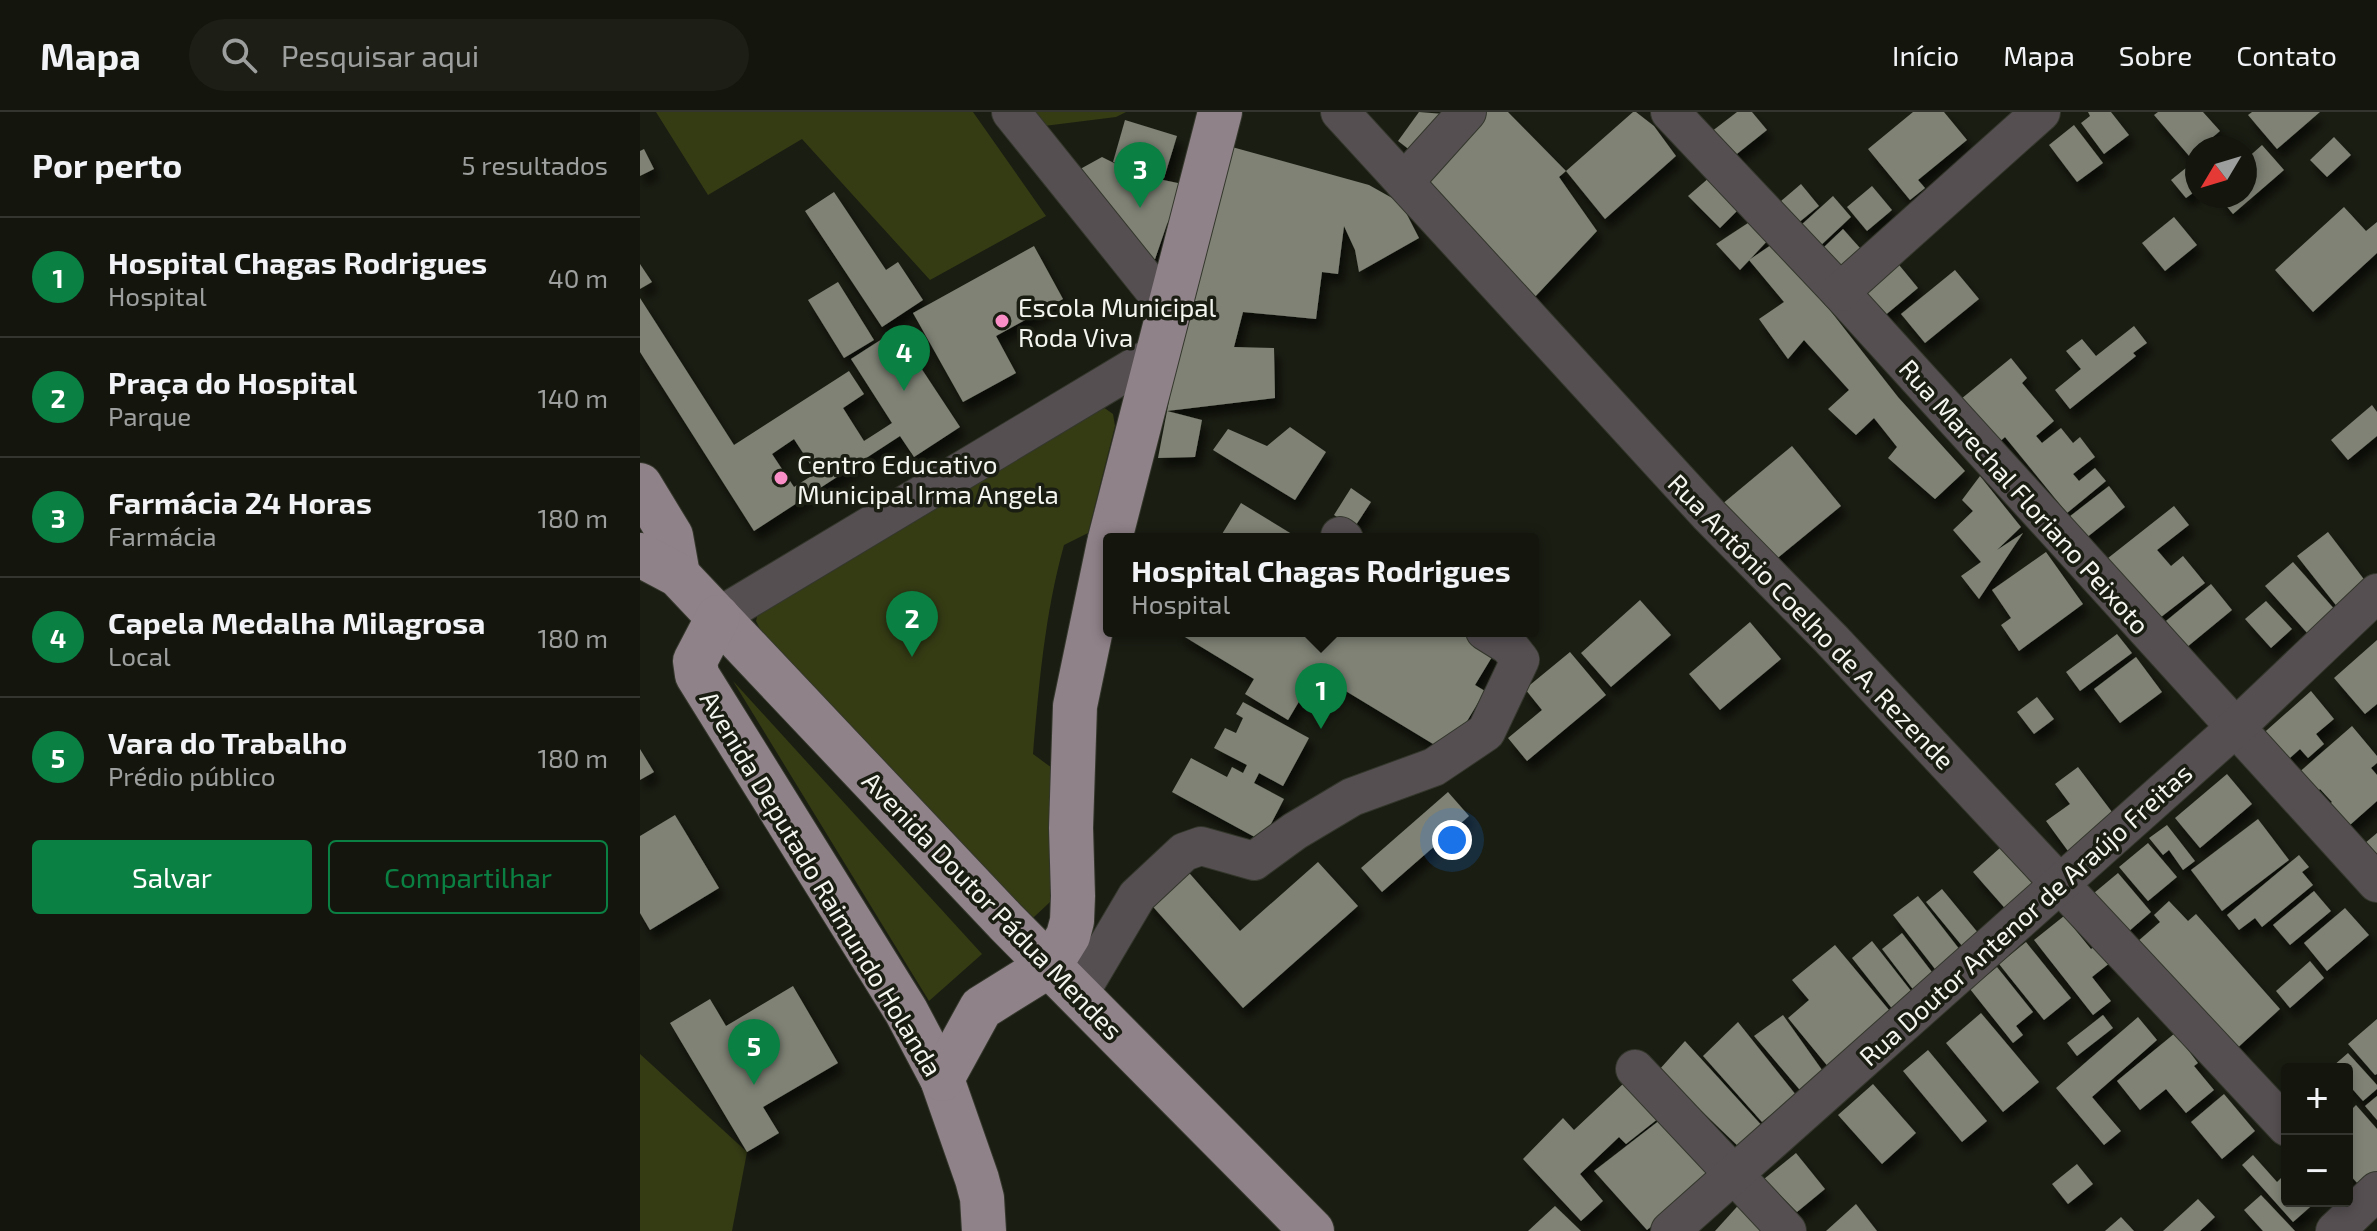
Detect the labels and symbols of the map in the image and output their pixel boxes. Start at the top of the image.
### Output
north arrow [2185,136,2257,208]
pin: 3 [1114,142,1166,208]
place label: Escola Municipal Roda Viva [1018,291,1217,352]
marker: Escola Municipal Roda Viva [993,312,1011,330]
pin: 4 [878,325,930,391]
street label: Rua Marechal Floriano Peixoto [1893,352,2157,640]
place label: Centro Educativo Municipal Irma Angela [797,448,1059,509]
street label: Rua Antônio Coelho de A. Rezende [1662,467,1962,775]
marker: Centro Educativo Municipal Irma Angela [772,469,790,487]
pin: 2 [886,591,938,657]
pin: 1 [1295,663,1347,729]
street label: Avenida Deputado Raimundo Holanda [694,685,950,1081]
street label: Rua Doutor Antenor de Araújo Freitas [1852,756,2198,1072]
street label: Avenida Doutor Pádua Mendes [857,765,1129,1045]
your location [1432,820,1472,860]
pin: 5 [728,1019,780,1085]

